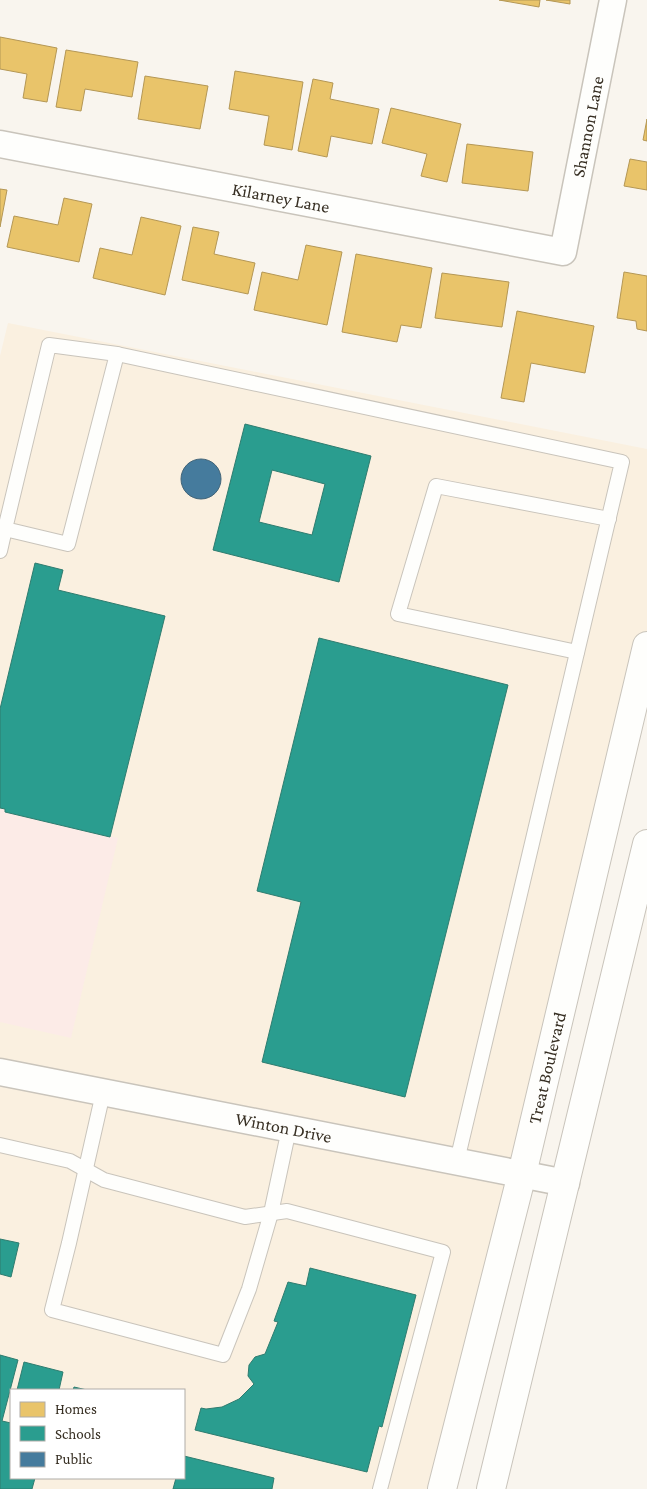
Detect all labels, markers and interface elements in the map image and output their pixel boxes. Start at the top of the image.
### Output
street label: Shannon Lane [568,74,608,179]
street label: Kilarney Lane [231,179,331,217]
street label: Treat Boulevard [524,1009,570,1126]
street label: Winton Drive [234,1108,334,1147]
legend [10,1389,185,1479]
text: Homes [55,1401,97,1417]
text: Schools [55,1426,101,1442]
text: Public [55,1451,93,1467]

